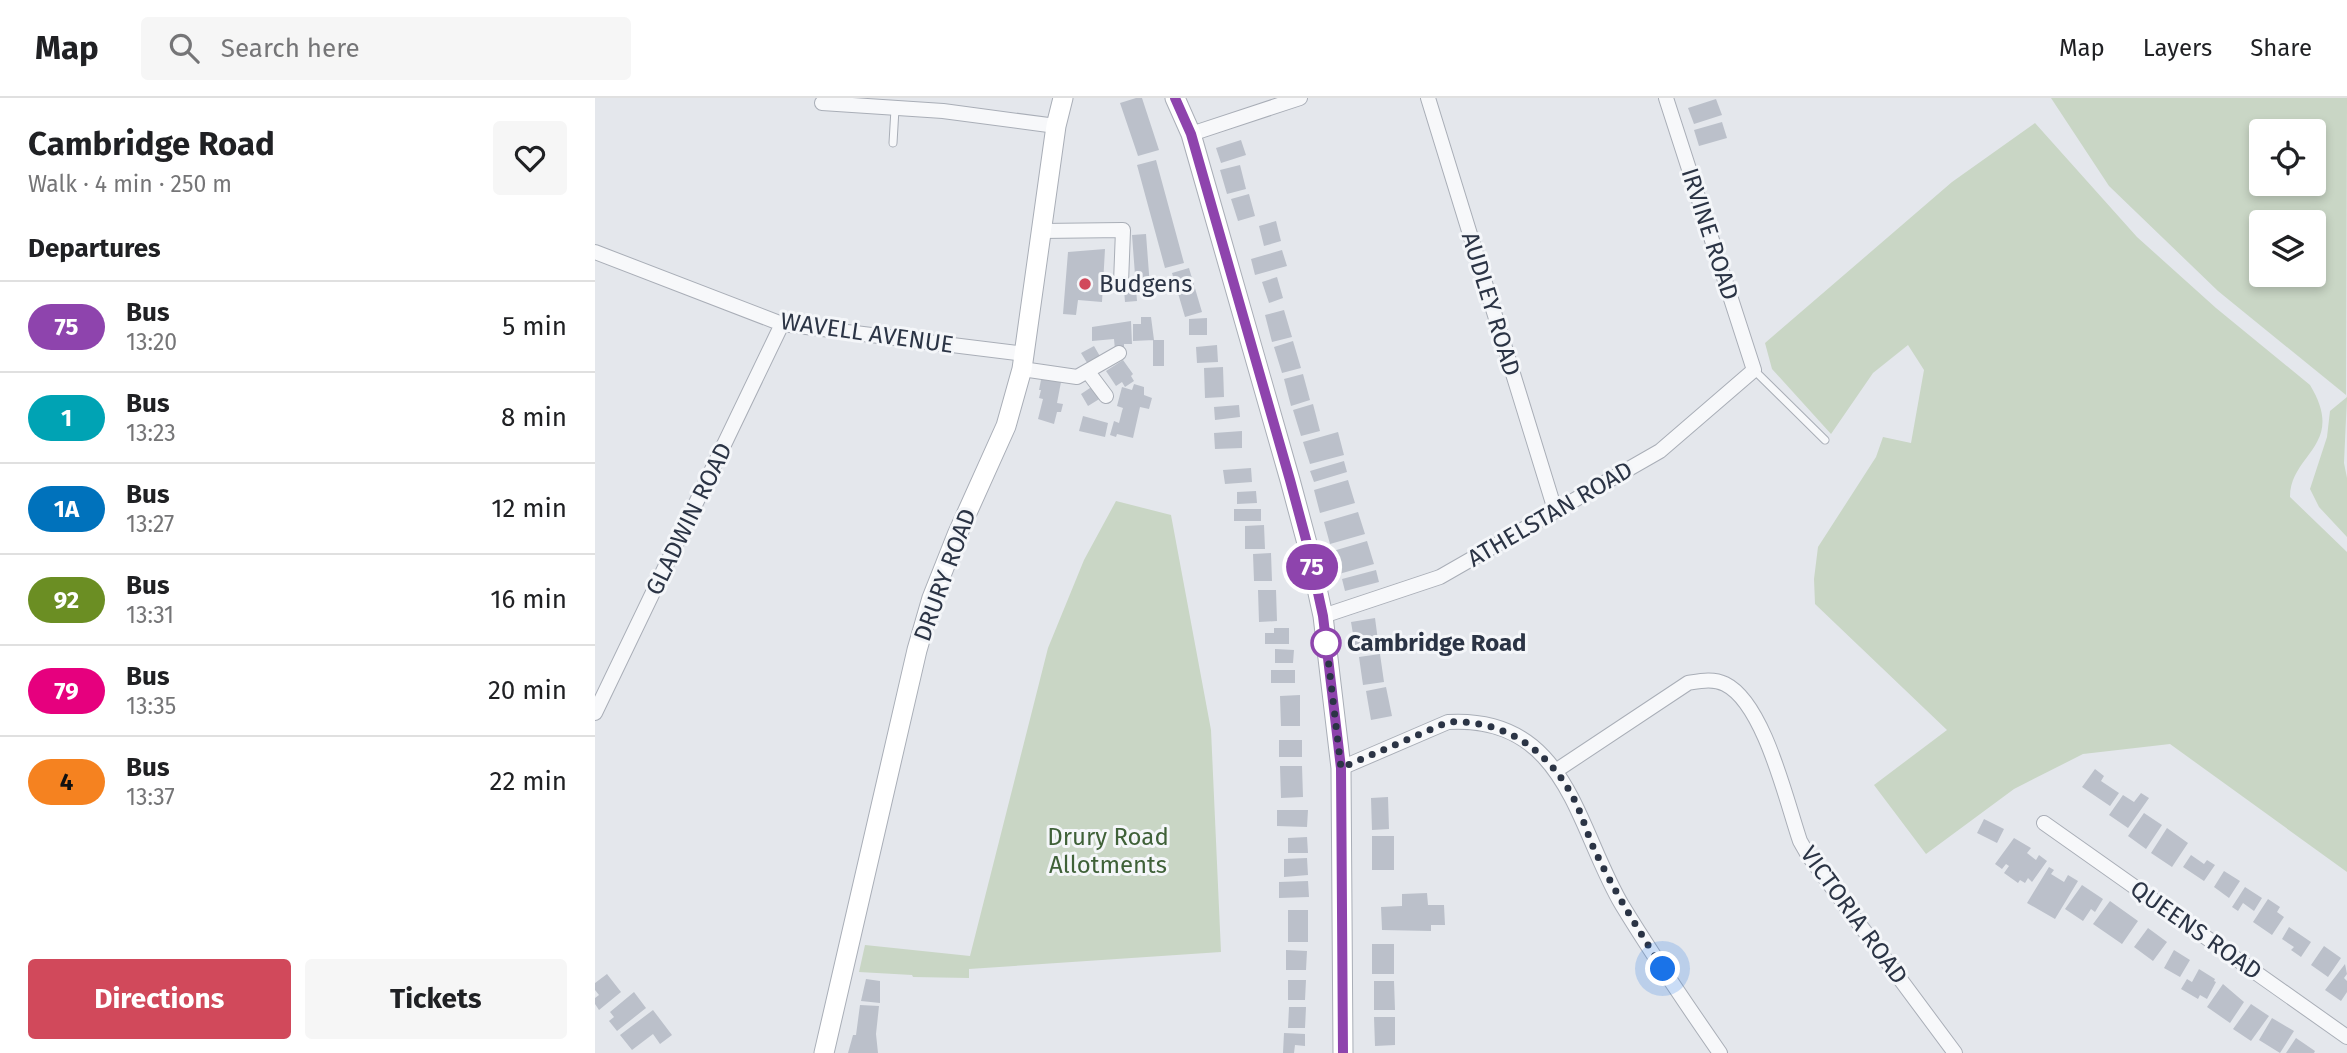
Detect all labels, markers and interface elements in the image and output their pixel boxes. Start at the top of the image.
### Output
search box [141,17,631,80]
text: Map [35,28,99,68]
icon: search [165,29,203,67]
text: Search here [221,33,360,64]
text: Map [2059,34,2105,62]
text: Layers [2143,34,2212,62]
text: Share [2250,34,2312,62]
map controls [2249,119,2326,287]
button: locate [2249,119,2326,196]
button: heart [493,121,567,195]
text: Cambridge Road [28,124,275,164]
street label: IRVINE ROAD [1675,164,1745,304]
text: Walk · 4 min · 250 m [28,170,232,198]
button: layers [2249,210,2326,287]
street label: AUDLEY ROAD [1456,229,1526,379]
text: Departures [28,233,161,264]
place label: Budgens [1099,270,1192,298]
marker: Budgens [1077,276,1093,292]
text: Bus [126,297,169,328]
street label: WAVELL AVENUE [779,307,955,359]
text: 5 min [502,311,567,342]
text: 75 [55,313,78,341]
text: 13:20 [126,328,177,356]
text: Bus [126,388,169,419]
text: 8 min [501,402,567,433]
text: 1 [61,404,72,432]
text: 13:23 [126,419,176,447]
street label: GLADWIN ROAD [640,438,738,600]
street label: ATHELSTAN ROAD [1463,455,1637,573]
text: Bus [126,479,169,510]
text: 12 min [491,493,567,524]
text: 1A [54,495,79,523]
street label: DRURY ROAD [908,505,982,645]
text: 13:27 [126,510,174,538]
line badge: 75 [1281,544,1343,590]
text: 75 [1300,553,1324,581]
text: Bus [126,570,169,601]
text: 16 min [490,584,567,615]
text: 92 [54,586,79,614]
text: 13:31 [126,601,174,629]
marker: Cambridge Road [1311,628,1341,658]
place label: Cambridge Road [1347,629,1527,657]
text: Bus [126,661,169,692]
text: 20 min [488,675,567,706]
text: 79 [54,677,79,705]
text: 13:35 [126,692,176,720]
text: Bus [126,752,169,783]
text: 22 min [490,766,567,797]
text: 4 [60,768,73,796]
text: 13:37 [126,783,175,811]
park label: Drury Road Allotments [1047,823,1169,879]
street label: VICTORIA ROAD [1795,841,1913,989]
street label: QUEENS ROAD [2125,874,2267,986]
your location [1645,951,1680,986]
button: Directions [28,959,291,1039]
button: Tickets [305,959,567,1039]

